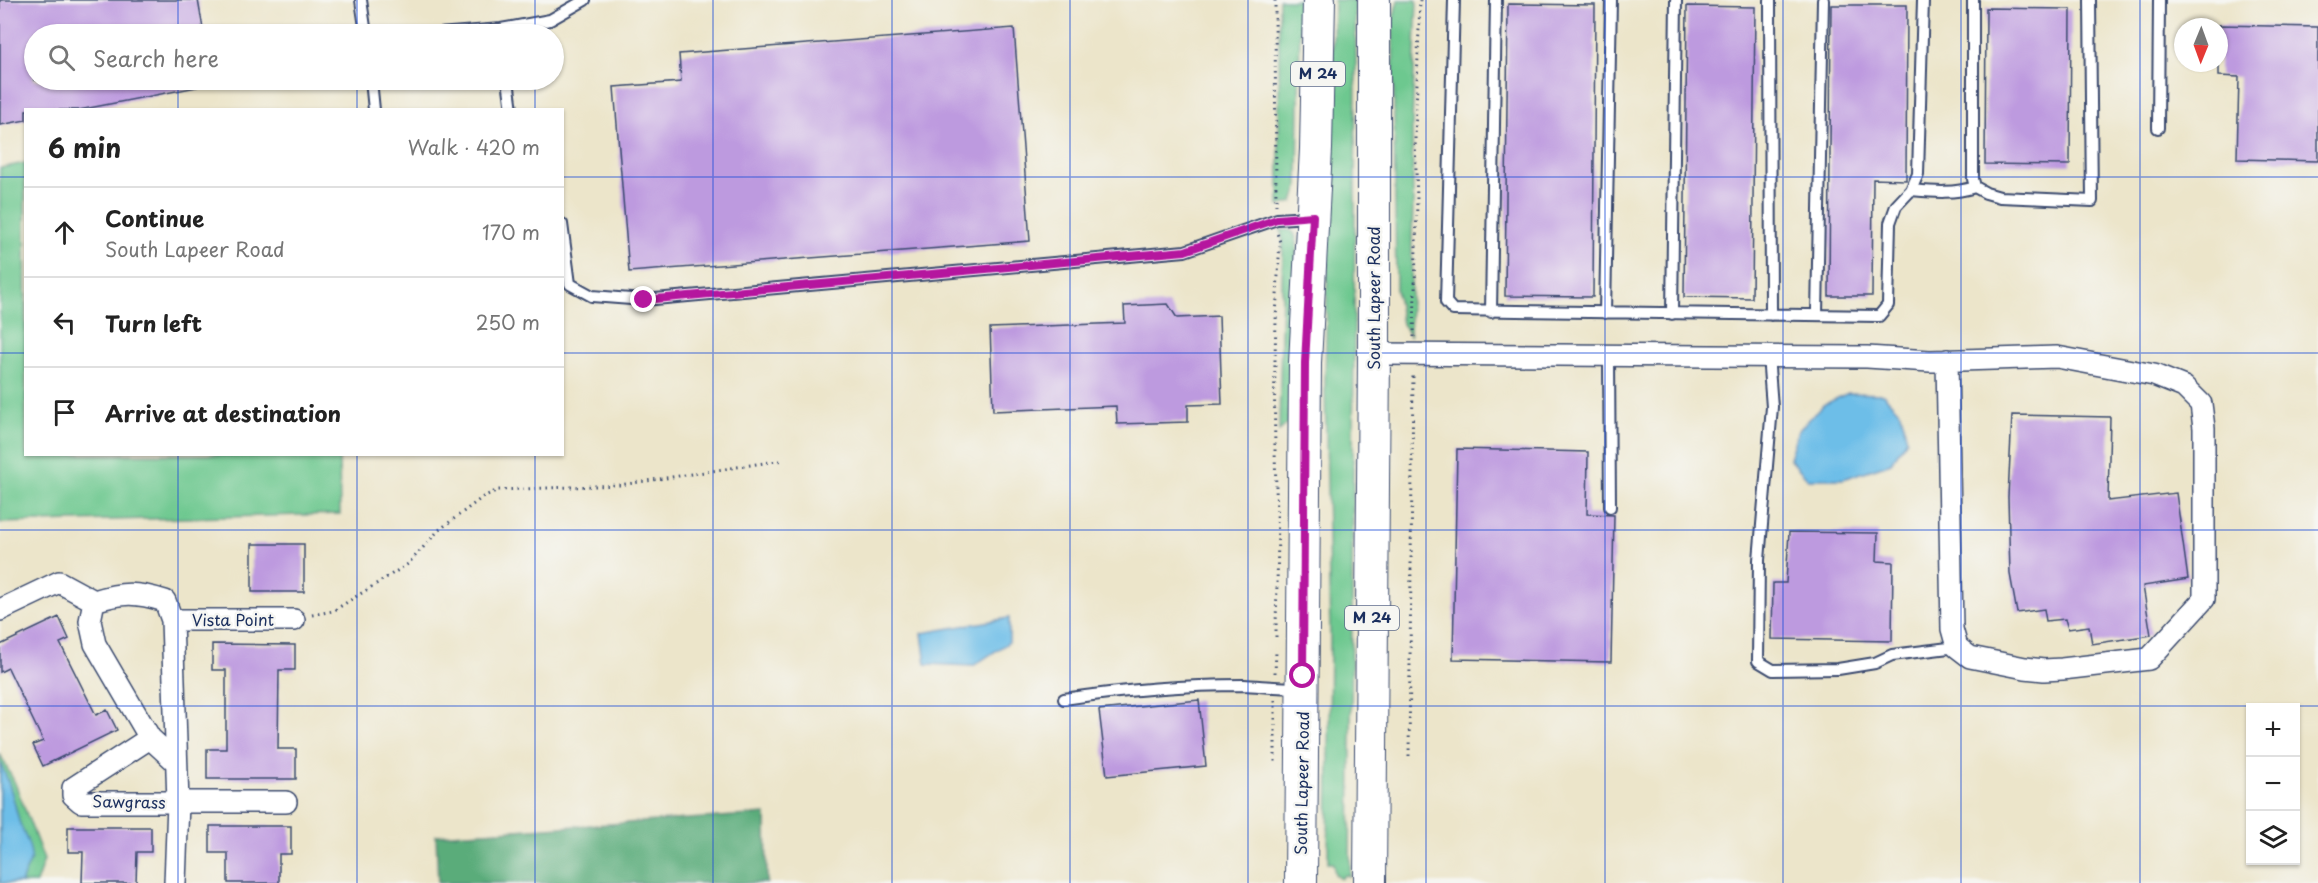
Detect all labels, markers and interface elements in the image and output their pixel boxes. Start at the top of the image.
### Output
north arrow [2174,18,2228,72]
search box [24,24,564,90]
icon: search [45,41,78,74]
text: Search here [93,41,219,74]
road number: M 24 [1291,62,1345,86]
text: 6 min [48,128,121,167]
text: Walk · 420 m [408,132,540,162]
text: Continue [105,201,204,234]
icon: ahead [48,216,81,249]
text: 170 m [482,217,540,247]
street label: South Lapeer Road [1361,226,1385,370]
text: South Lapeer Road [105,234,285,264]
route end [630,286,656,312]
icon: left [48,306,81,339]
text: Turn left [105,306,202,339]
text: 250 m [476,307,540,337]
icon: arrive [48,396,81,429]
text: Arrive at destination [105,396,341,429]
road number: M 24 [1345,606,1399,630]
street label: Vista Point [192,607,275,631]
route start [1289,662,1315,688]
map controls [2246,703,2300,865]
button: + [2246,703,2300,757]
street label: South Lapeer Road [1288,711,1314,855]
button: − [2246,757,2300,811]
street label: Sawgrass [92,788,166,814]
button: layers [2246,811,2300,865]

